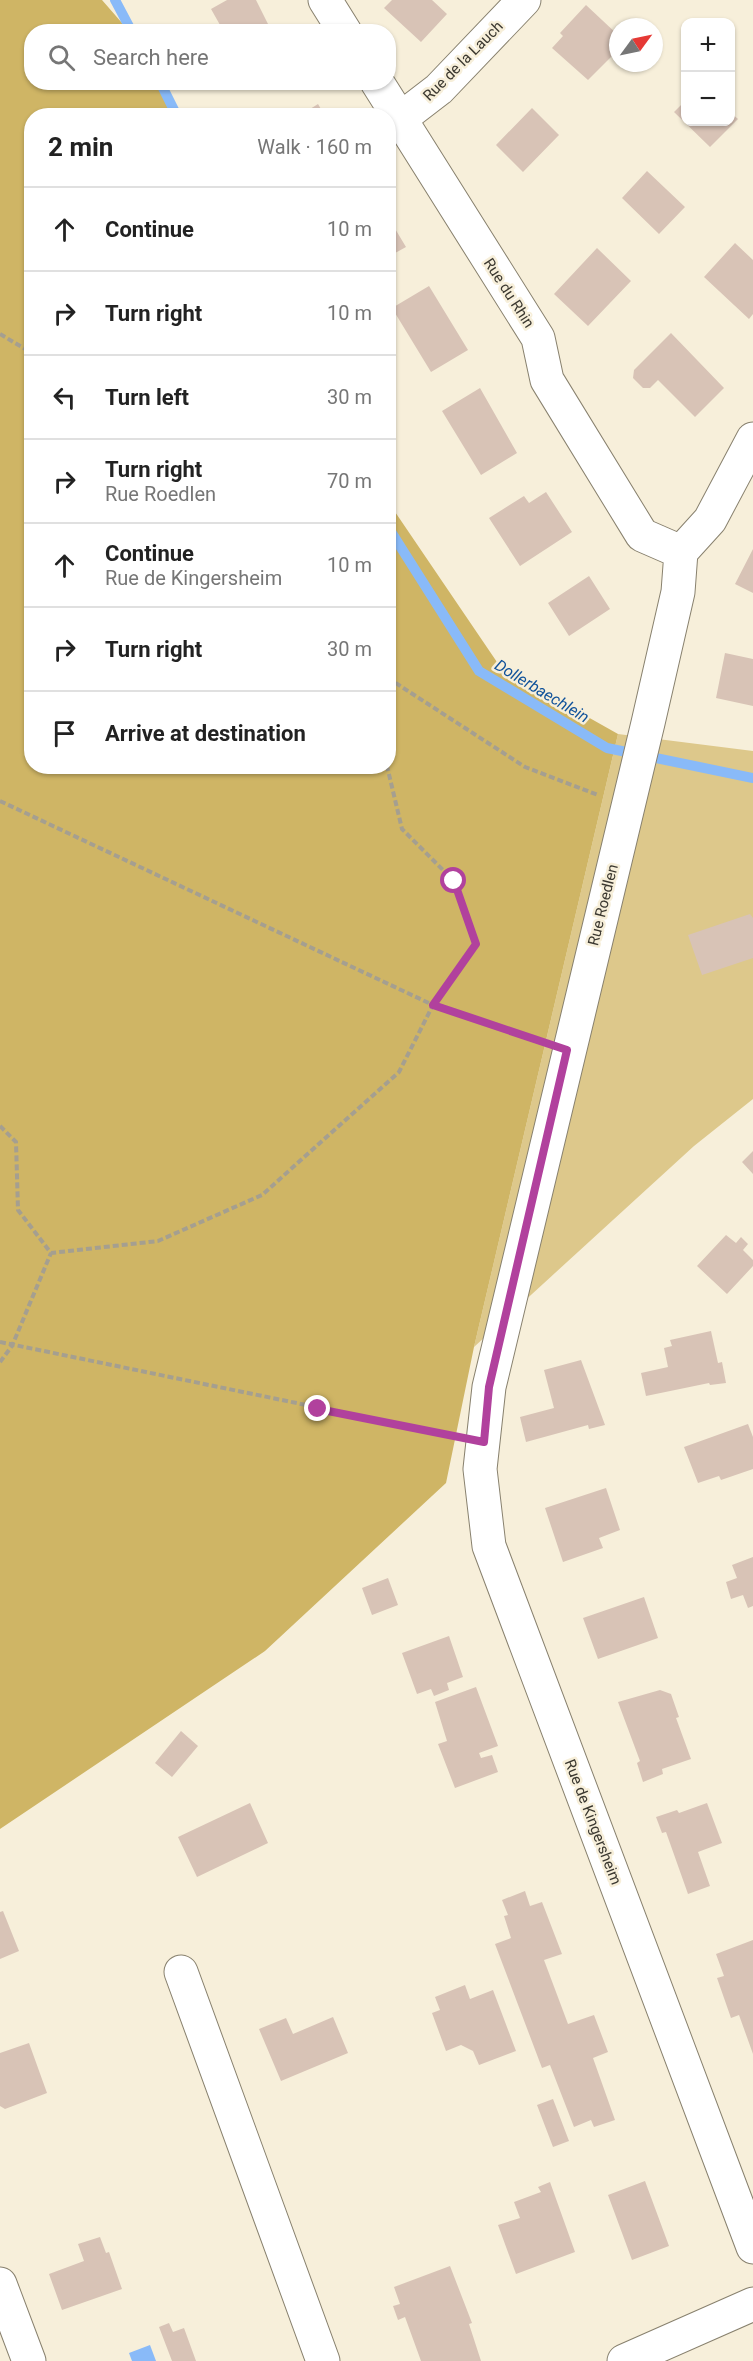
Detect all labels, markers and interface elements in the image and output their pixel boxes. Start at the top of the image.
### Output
street label: Rue de la Lauch [419,17,507,105]
north arrow [609,18,663,72]
map controls [681,18,735,126]
button: + [681,18,735,72]
search box [24,24,396,90]
icon: search [45,41,78,74]
text: Search here [93,45,209,70]
button: − [681,72,735,126]
text: 2 min [48,132,113,162]
text: Walk · 160 m [257,135,372,159]
icon: ahead [48,213,81,246]
text: Continue [105,217,194,242]
text: 10 m [327,217,372,241]
street label: Rue du Rhin [480,255,538,331]
icon: right [48,297,81,330]
text: Turn right [105,301,202,326]
text: 10 m [327,301,372,325]
icon: left [48,381,81,414]
text: Turn left [105,385,189,410]
text: 30 m [327,385,372,409]
text: Turn right [105,457,202,482]
icon: right [48,465,81,498]
text: 70 m [327,469,372,493]
text: Rue Roedlen [105,482,216,506]
text: Continue [105,541,194,566]
icon: ahead [48,549,81,582]
text: 10 m [327,553,372,577]
text: Rue de Kingersheim [105,566,282,590]
icon: right [48,633,81,666]
text: Turn right [105,637,202,662]
text: 30 m [327,637,372,661]
water label: Dollerbaechlein [491,655,593,727]
icon: arrive [48,717,81,750]
text: Arrive at destination [105,721,306,746]
street label: Rue Roedlen [584,862,622,948]
route start [440,867,466,893]
route end [304,1395,330,1421]
street label: Rue de Kingersheim [561,1757,625,1887]

